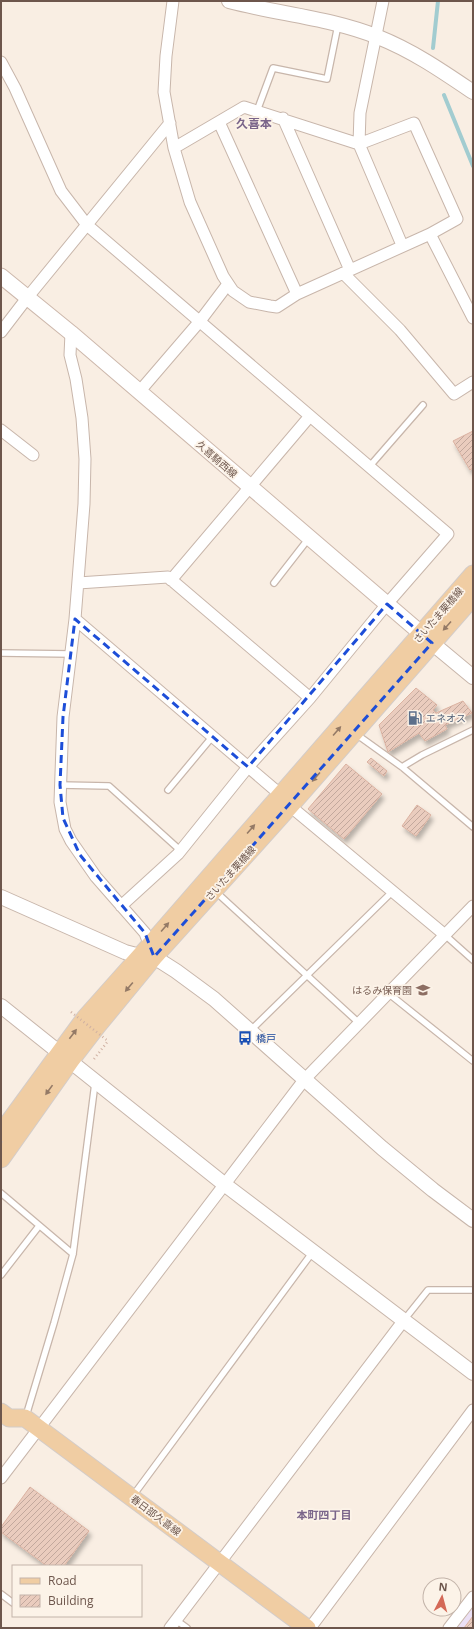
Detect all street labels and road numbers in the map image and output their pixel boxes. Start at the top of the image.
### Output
street label: 久喜騎西線 [194,437,240,481]
street label: さいたま栗橋線 [410,584,466,646]
street label: さいたま栗橋線 [201,842,259,904]
street label: 春日部久喜線 [128,1491,184,1539]

